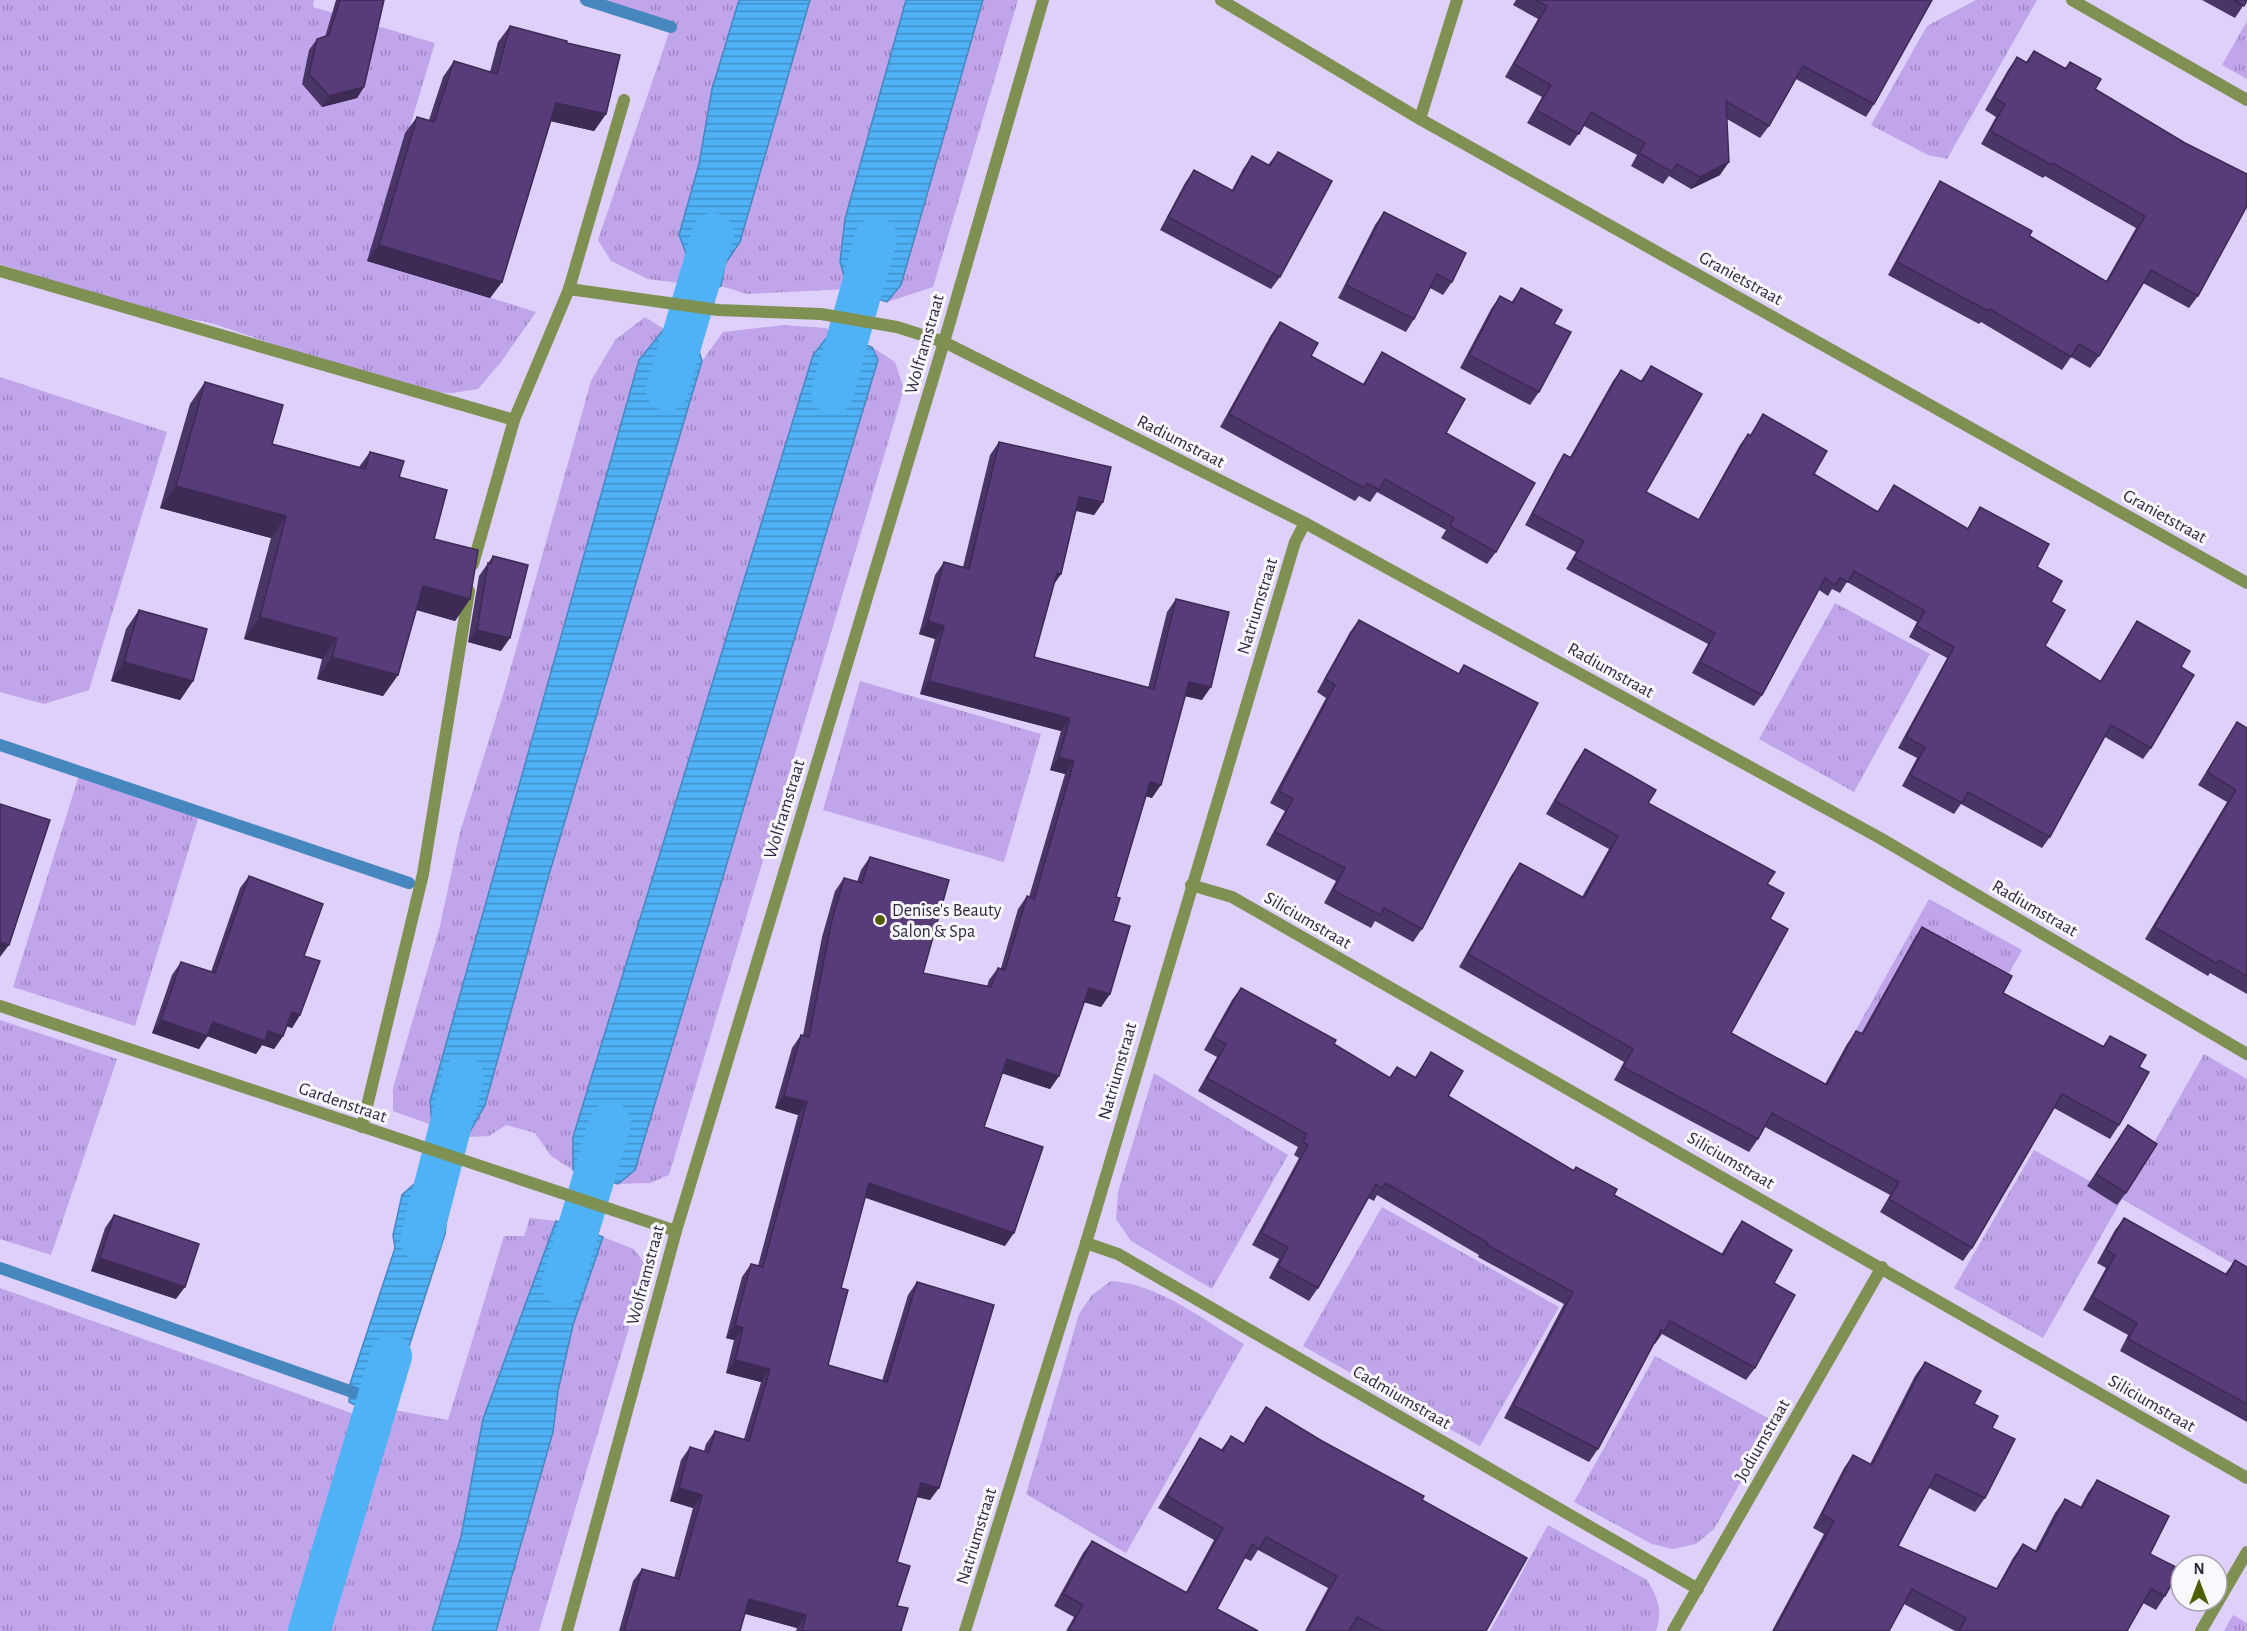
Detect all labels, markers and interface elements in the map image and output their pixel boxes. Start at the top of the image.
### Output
street label: Granietstraat [1696,249,1785,309]
street label: Wolframstraat [902,292,948,396]
street label: Radiumstraat [1134,412,1227,472]
street label: Granietstraat [2120,487,2209,547]
street label: Natriumstraat [1235,556,1281,657]
street label: Radiumstraat [1564,640,1657,702]
street label: Wolframstraat [761,757,809,861]
street label: Radiumstraat [1989,877,2081,941]
street label: Siliciumstraat [1261,889,1354,953]
place label: Denise's Beauty Salon & Spa [892,902,1002,941]
marker: Denise's Beauty Salon & Spa [873,913,887,927]
street label: Natriumstraat [1096,1021,1140,1122]
street label: Gardenstraat [296,1079,389,1126]
street label: Siliciumstraat [1684,1129,1777,1193]
street label: Wolframstraat [624,1223,668,1327]
street label: Cadmiumstraat [1350,1363,1454,1433]
street label: Siliciumstraat [2105,1372,2198,1436]
street label: Jodiumstraat [1732,1396,1794,1485]
street label: Natriumstraat [954,1486,1000,1587]
north arrow [2169,1553,2229,1613]
text: N [2193,1561,2205,1577]

